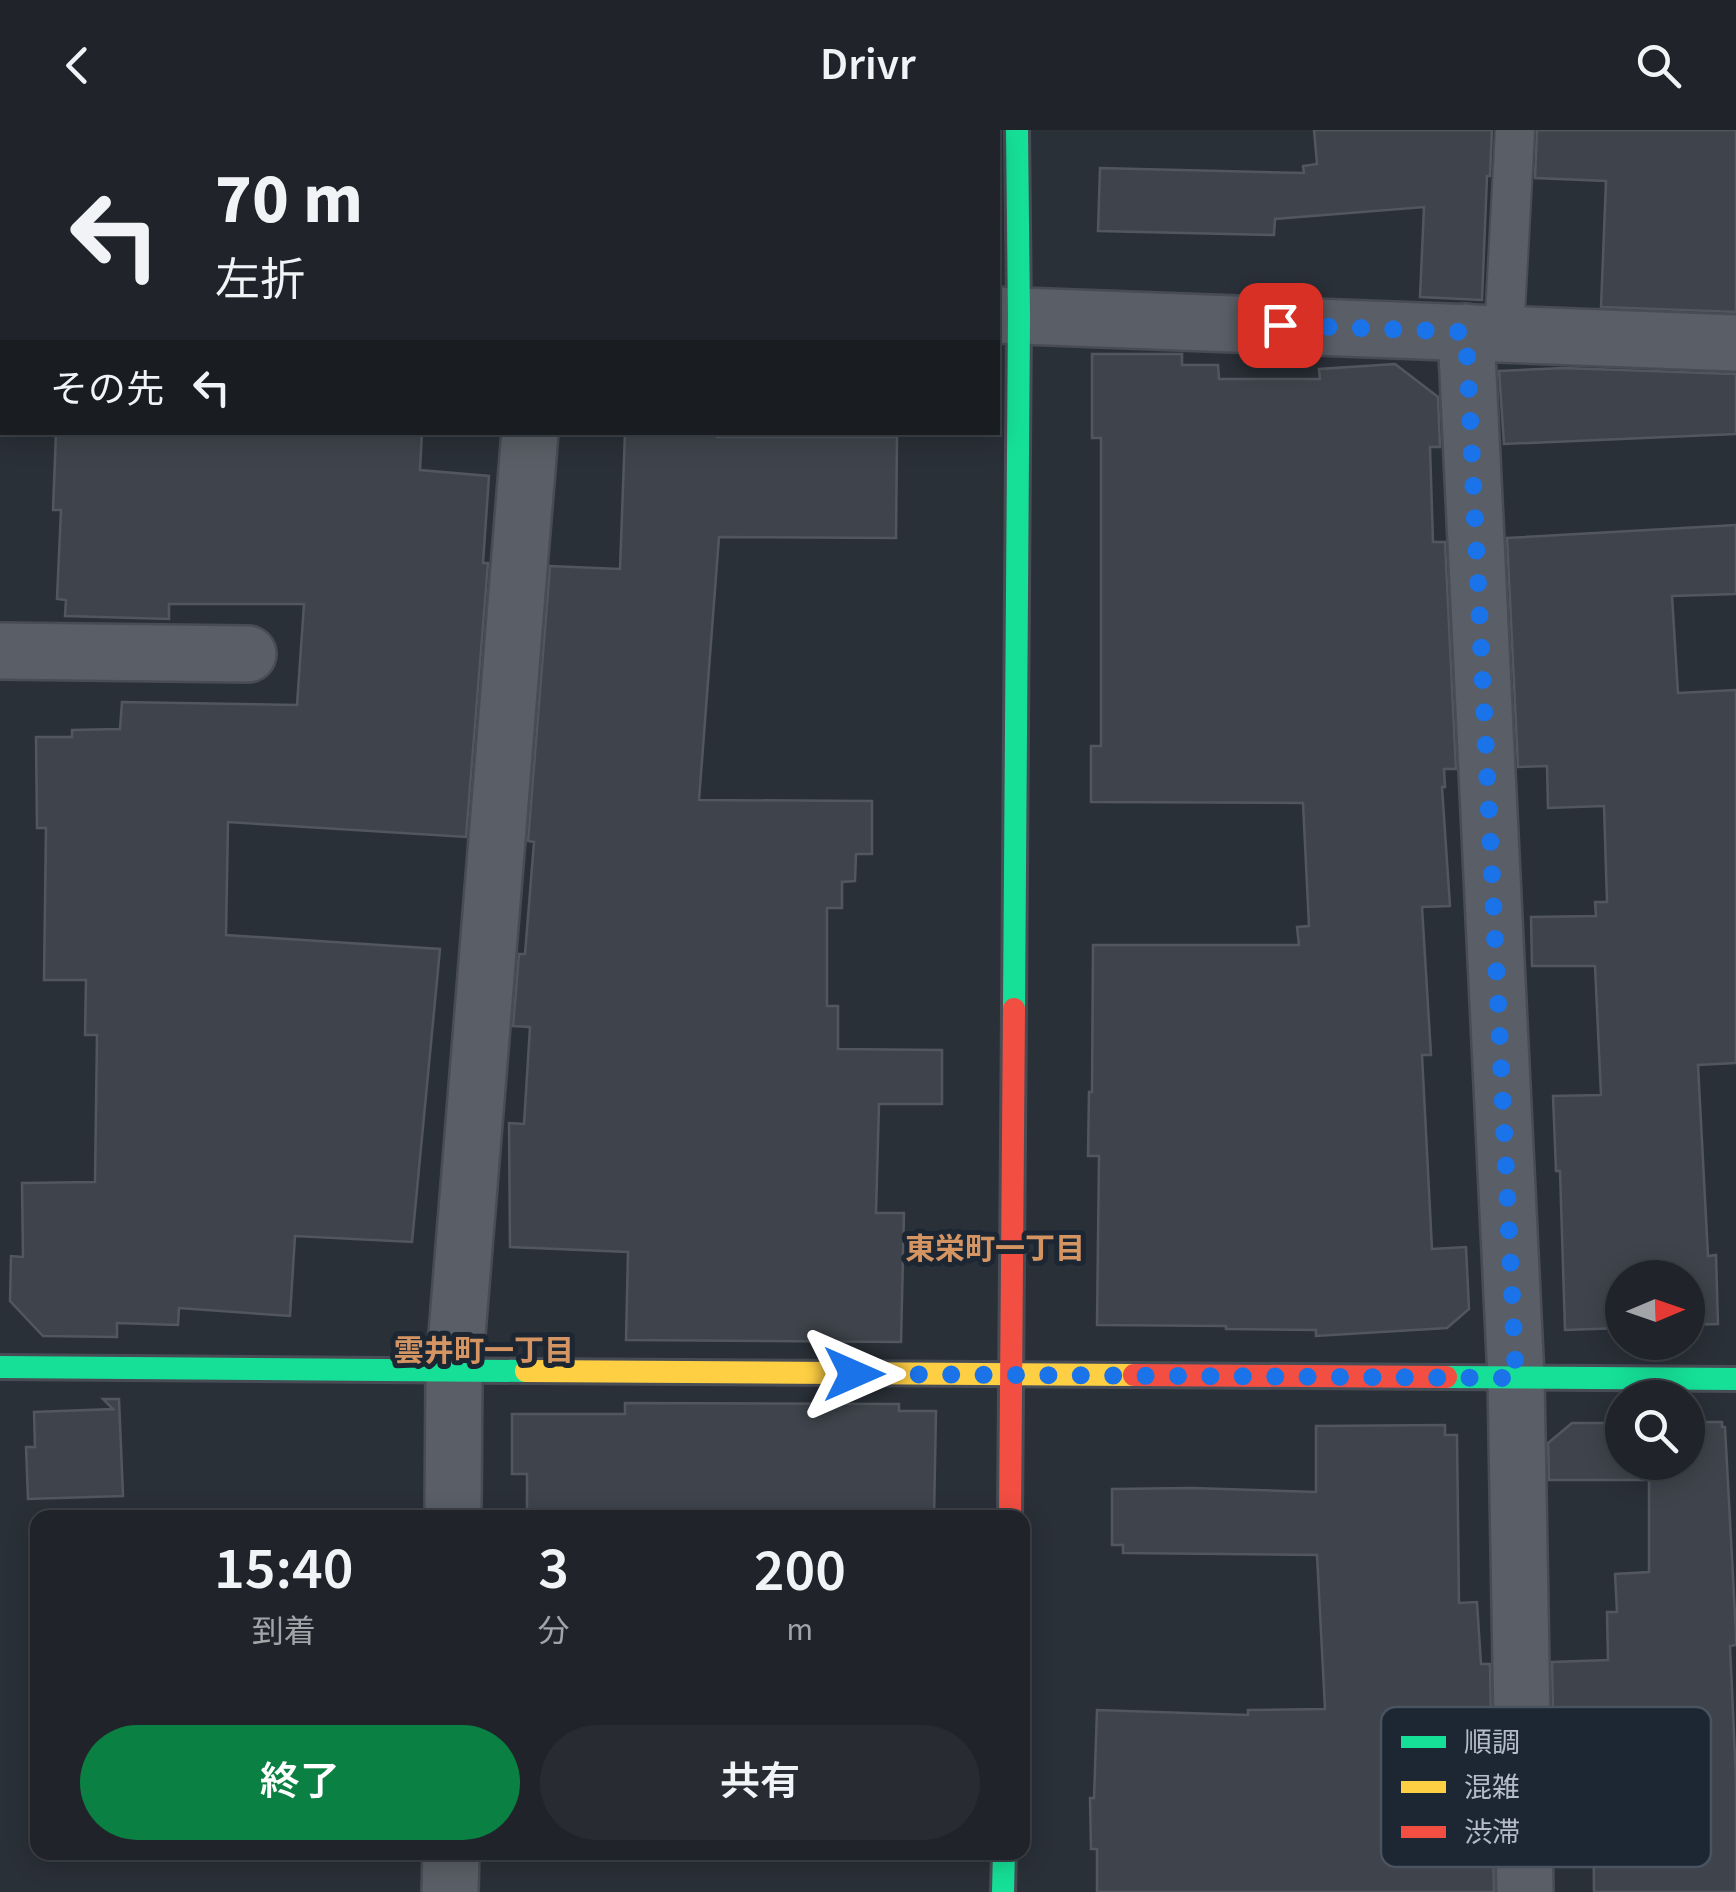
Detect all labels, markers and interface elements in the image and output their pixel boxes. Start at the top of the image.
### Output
text: Drivr [820,33,916,97]
icon: back [50,38,105,93]
icon: search [1631,38,1686,93]
text: 70 m [215,150,363,250]
icon: left [50,170,180,300]
text: 左折 [215,249,305,313]
pin [1238,283,1323,368]
icon: arrive [1253,298,1308,353]
icon: left [184,360,239,415]
text: その先 [50,363,164,417]
district label: 東栄町一丁目 [905,1228,1085,1271]
north arrow [1605,1260,1705,1360]
map controls [1605,1260,1705,1480]
position arrow [802,1322,906,1426]
district label: 雲井町一丁目 [394,1330,574,1373]
button: search [1605,1380,1705,1480]
text: 15:40 [214,1527,354,1612]
text: 3 [538,1527,569,1612]
text: 200 [754,1529,846,1614]
text: m [787,1607,813,1653]
text: 到着 [252,1609,316,1655]
text: 分 [538,1609,570,1655]
legend [1381,1707,1711,1867]
text: 順調 [1464,1723,1520,1763]
button: 終了 [80,1725,520,1840]
button: 共有 [540,1725,980,1840]
text: 混雑 [1464,1768,1520,1808]
text: 渋滞 [1464,1813,1520,1853]

